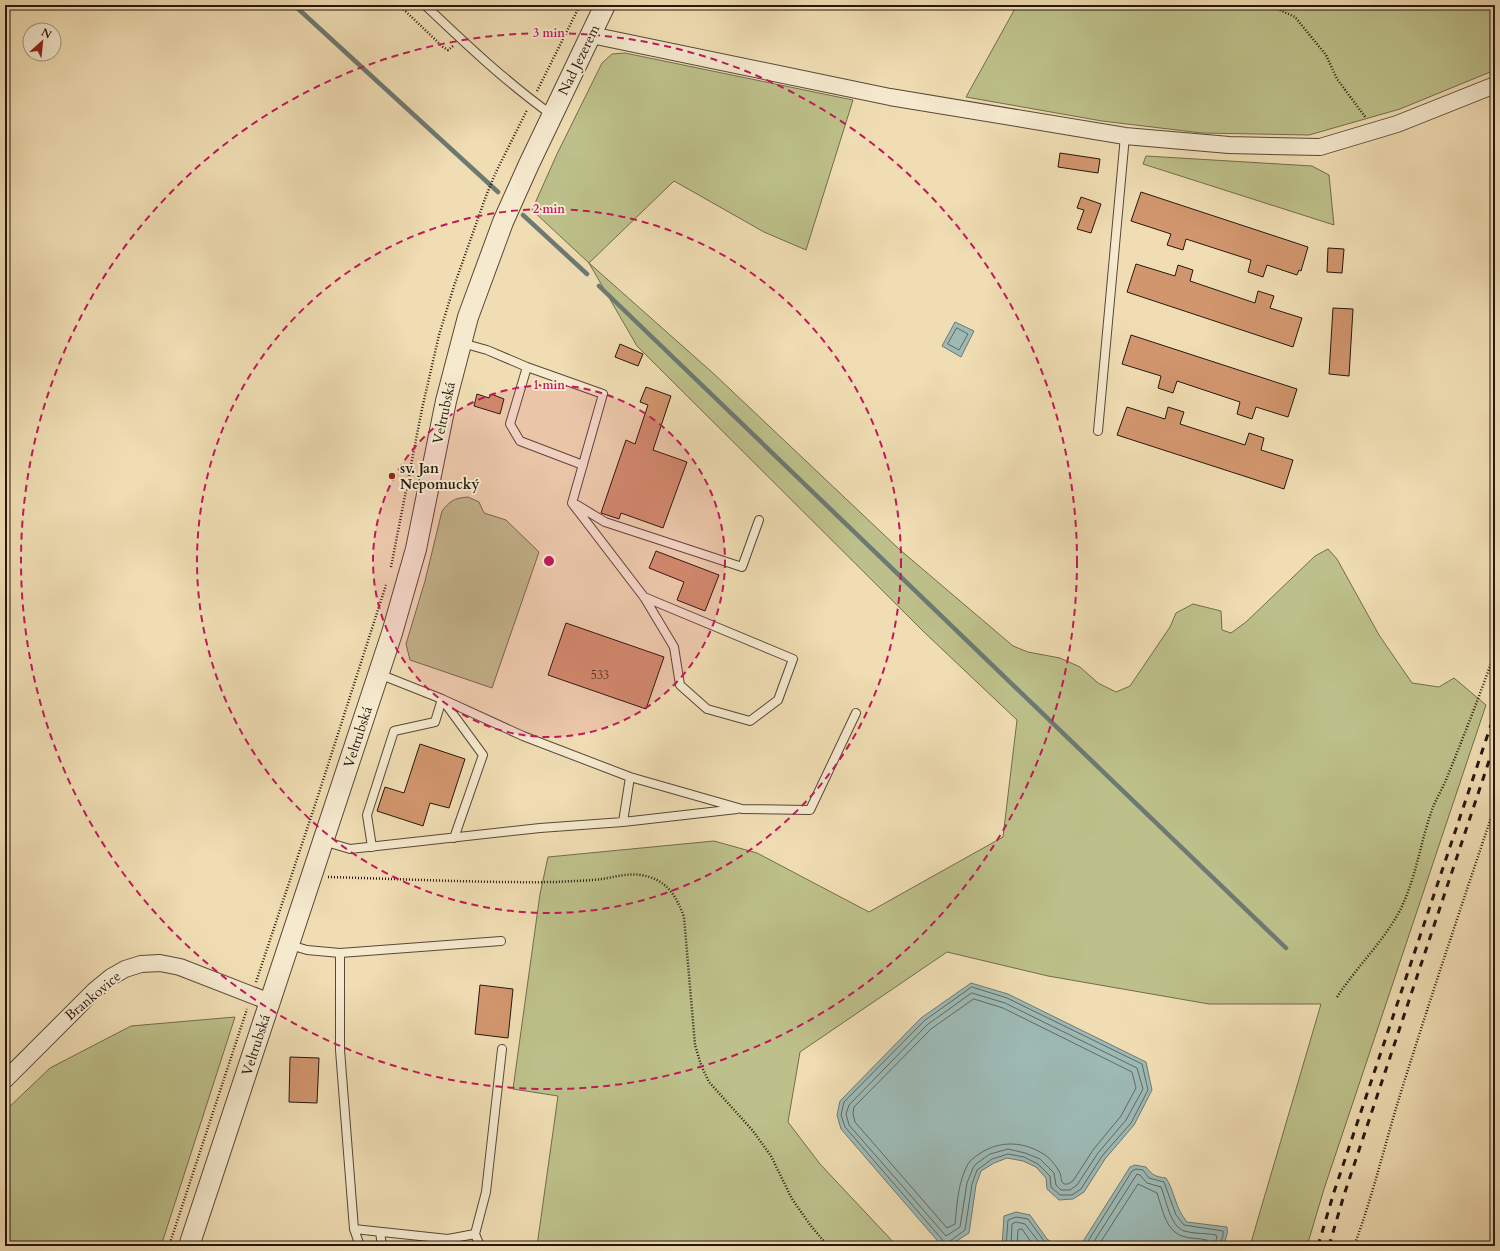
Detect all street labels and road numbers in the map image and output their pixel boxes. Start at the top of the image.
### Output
street label: Nad Jezerem [554,21,604,98]
street label: Veltrubská [428,380,460,446]
street label: Veltrubská [339,704,377,770]
street label: Brankovice [61,967,125,1025]
street label: Veltrubská [237,1012,275,1078]

